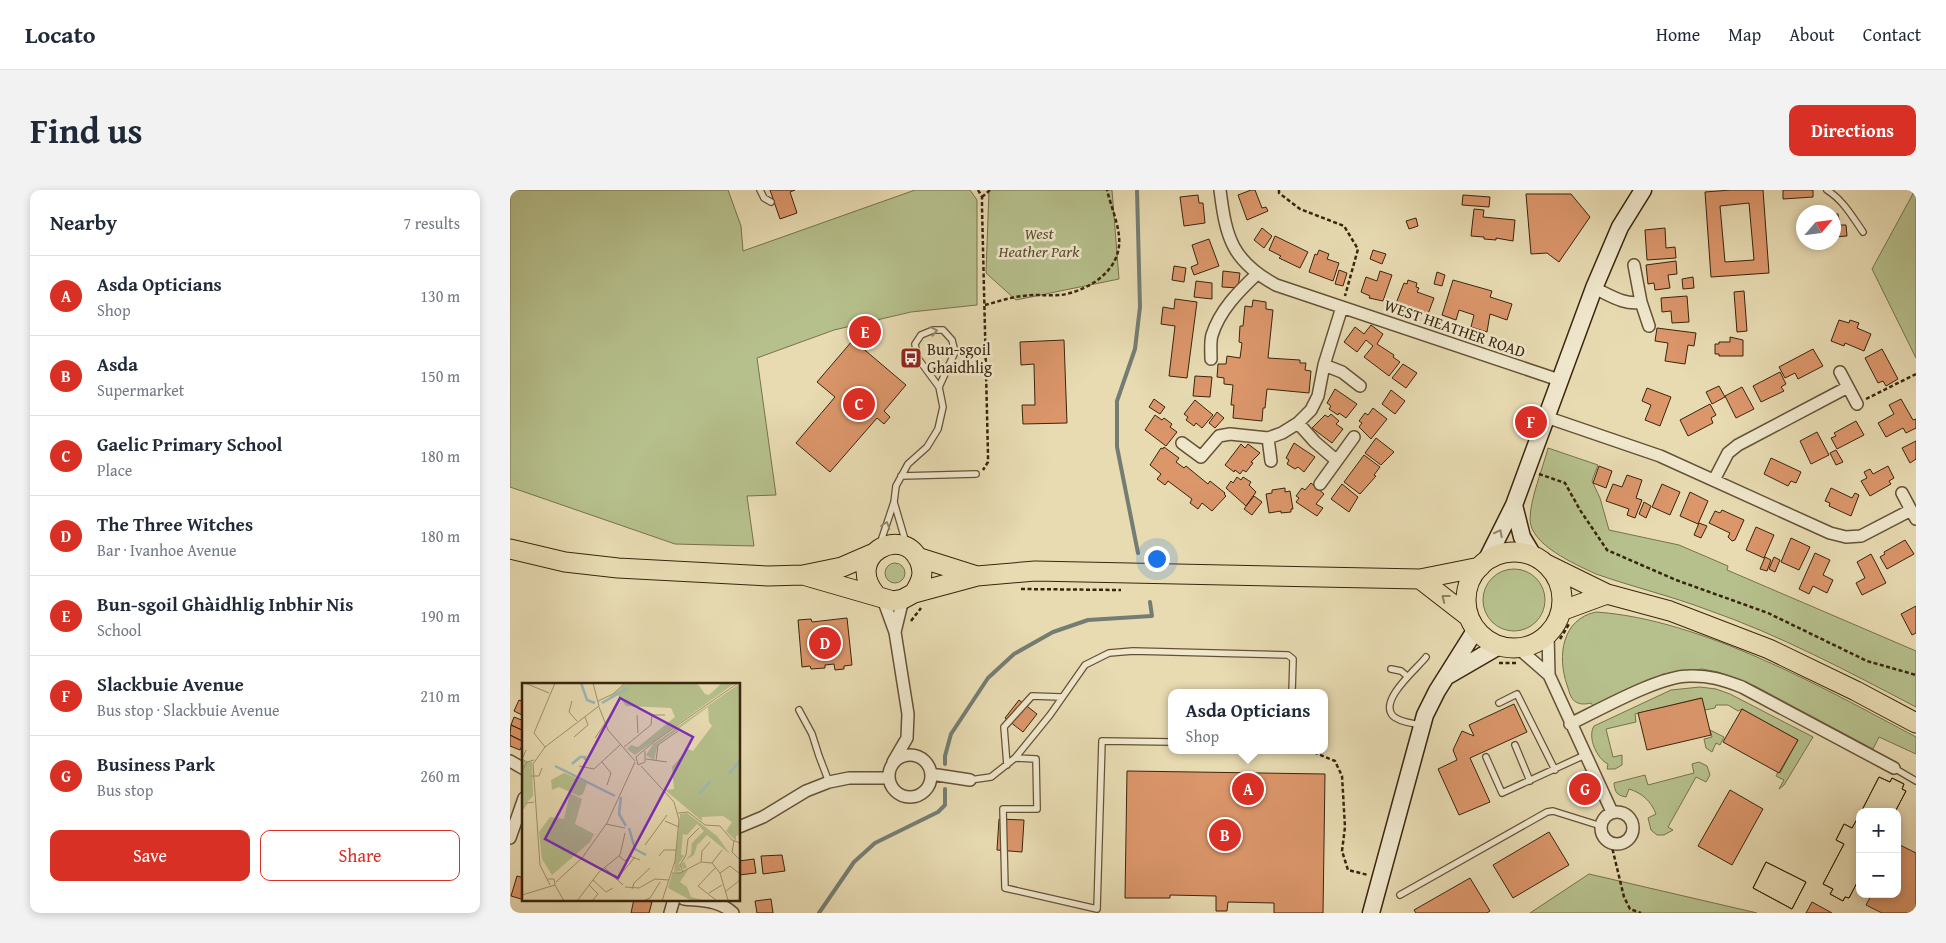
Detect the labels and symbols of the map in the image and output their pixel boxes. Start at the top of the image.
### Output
north arrow [1796,205,1841,250]
park label: West Heather Park [998,221,1080,263]
street label: WEST HEATHER ROAD [1381,293,1529,364]
pin: E [849,313,881,351]
one-way arrow [930,327,939,337]
place label: Bun-sgoil Ghaidhlig [927,337,992,379]
bus stop icon: Bun-sgoil Ghaidhlig [899,346,923,370]
pin: C [843,385,875,423]
pin: F [1515,403,1547,441]
one-way arrow [881,521,891,530]
one-way arrow [1493,529,1503,538]
your location [1144,546,1170,572]
one-way arrow [1442,595,1451,603]
pin: D [809,624,841,662]
inset map [522,683,740,900]
pin: A [1232,770,1264,808]
pin: G [1569,770,1601,808]
pin: B [1209,816,1241,854]

